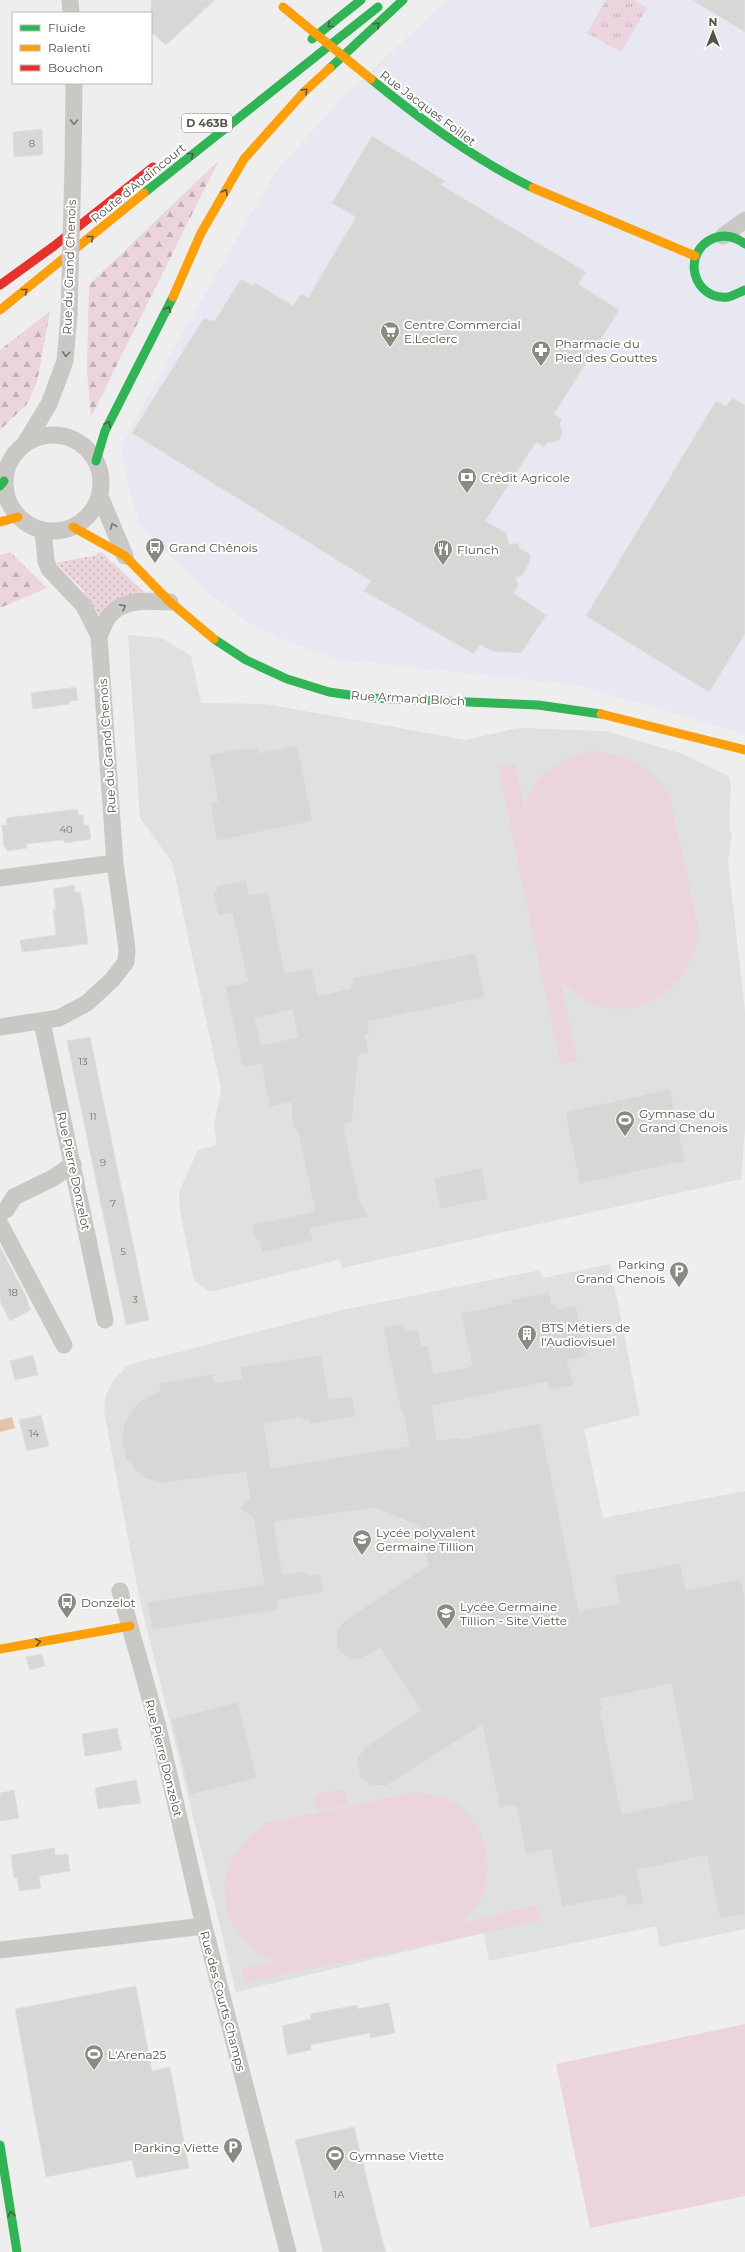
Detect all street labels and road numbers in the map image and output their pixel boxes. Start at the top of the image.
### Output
street label: Rue Jacques Foillet [377,67,479,149]
road number: D 463B [182,114,232,132]
street label: Route d'Audincourt [88,140,188,226]
street label: Rue du Grand Chenois [59,199,79,335]
street label: Rue du Grand Chenois [95,678,119,814]
street label: Rue Armand Bloch [351,688,465,708]
street label: Rue Pierre Donzelot [54,1111,94,1232]
street label: Rue Pierre Donzelot [142,1698,186,1818]
street label: Rue des Courts Champs [197,1929,249,2073]

